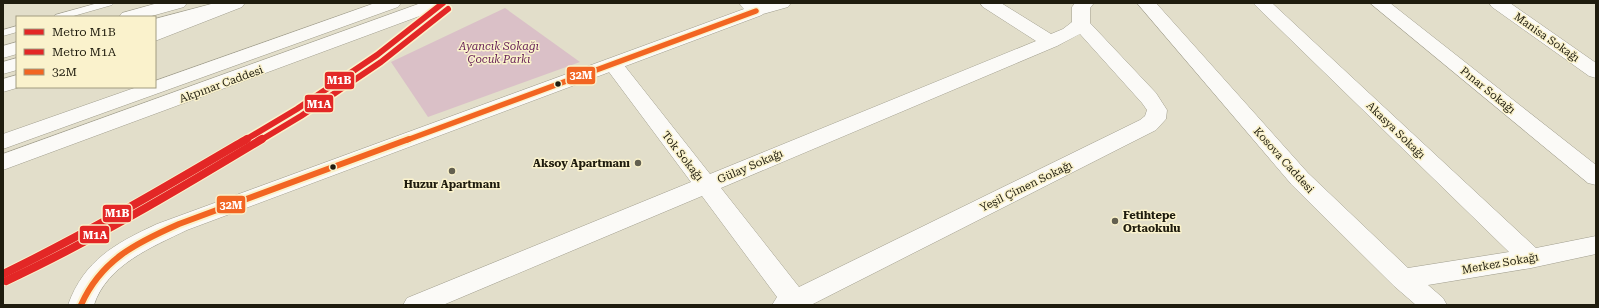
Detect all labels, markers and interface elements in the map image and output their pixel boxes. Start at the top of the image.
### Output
street label: Manisa Sokağı [1511,10,1582,65]
legend [16,16,156,88]
text: Metro M1B [52,25,116,39]
park label: Ayancık Sokağı Çocuk Parkı [458,40,539,66]
text: Metro M1A [52,45,117,59]
street label: Akpınar Caddesi [177,63,265,106]
street label: Pınar Sokağı [1458,64,1518,117]
text: 32M [52,65,77,79]
line badge: 32M [566,66,596,85]
text: 32M [570,69,593,82]
line badge: M1B [324,71,355,90]
text: M1B [327,74,351,87]
unlabelled marker [553,79,563,89]
line badge: M1A [304,94,334,113]
text: M1A [307,98,331,111]
street label: Akasya Sokağı [1364,99,1428,162]
street label: Kosova Caddesi [1251,125,1317,196]
street label: Tok Sokağı [659,129,706,184]
street label: Gülay Sokağı [715,147,785,186]
place label: Aksoy Apartmanı [533,157,630,170]
marker: Aksoy Apartmanı [633,158,643,168]
street label: Yeşil Çimen Sokağı [978,158,1075,214]
unlabelled marker [328,162,338,172]
marker: Huzur Apartmanı [447,166,457,176]
place label: Huzur Apartmanı [404,178,501,191]
line badge: 32M [216,195,246,214]
text: 32M [220,199,243,212]
line badge: M1B [102,204,132,223]
text: M1B [105,207,129,220]
place label: Fetihtepe Ortaokulu [1123,209,1181,235]
marker: Fetihtepe Ortaokulu [1110,216,1120,226]
line badge: M1A [79,225,110,244]
text: M1A [83,229,107,242]
street label: Merkez Sokağı [1461,250,1540,277]

